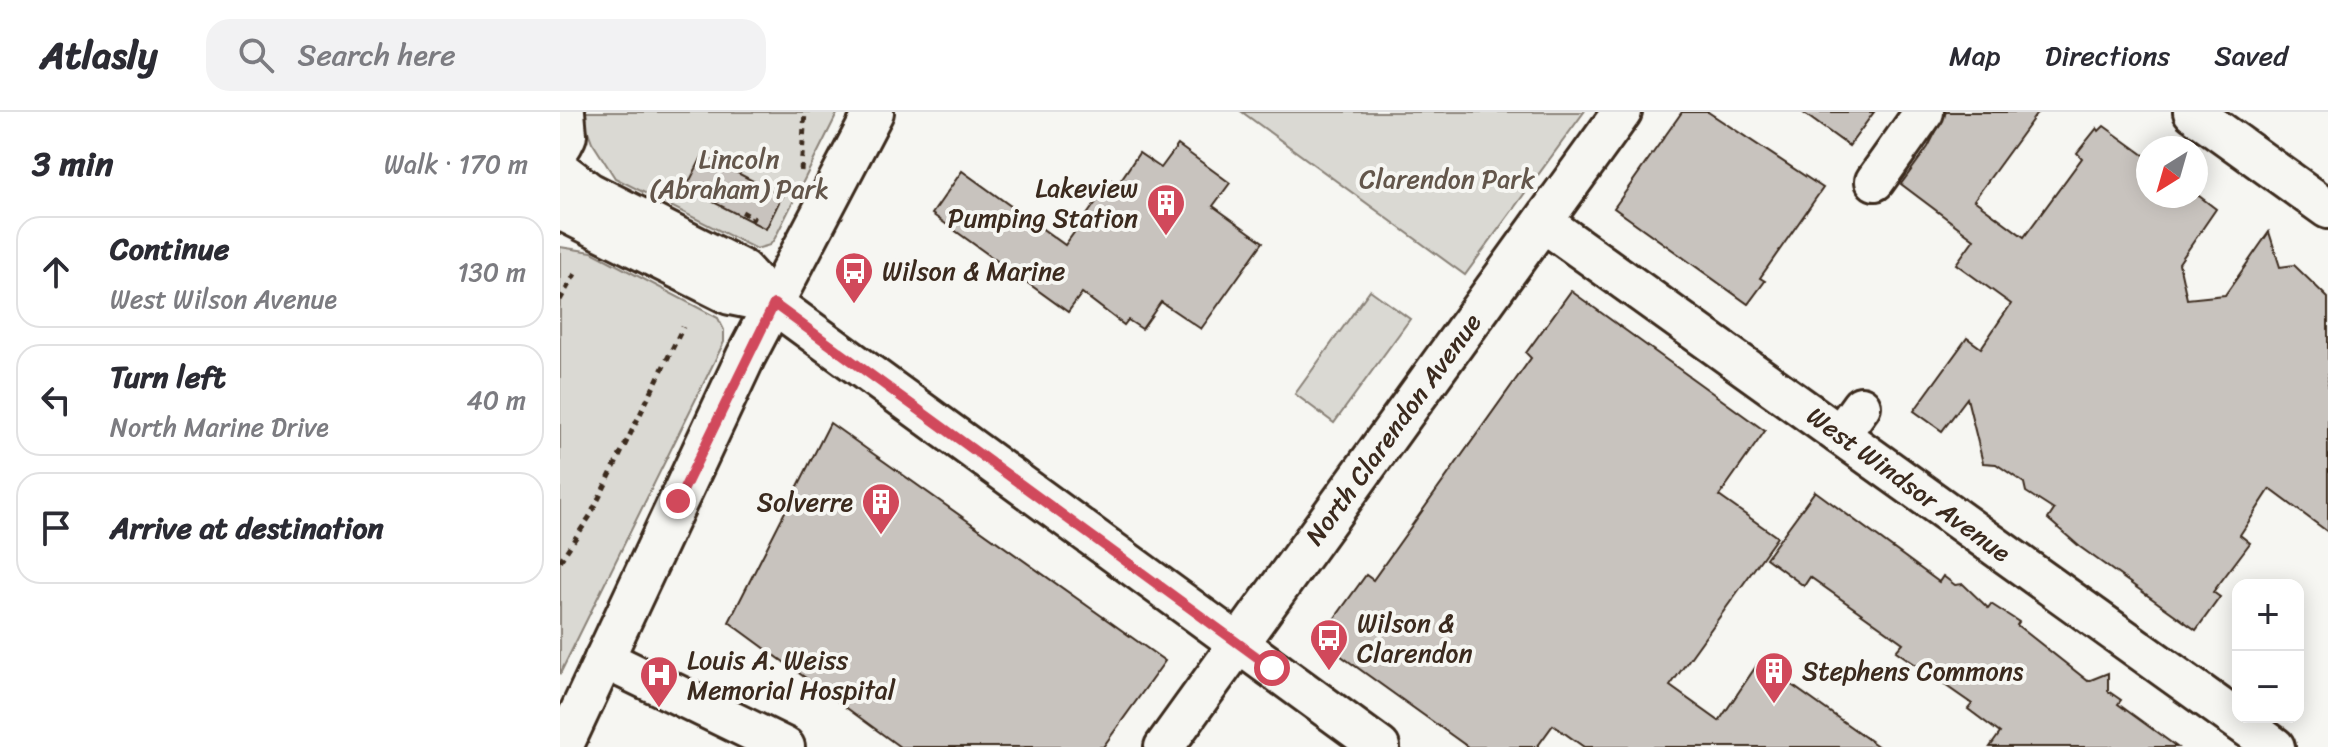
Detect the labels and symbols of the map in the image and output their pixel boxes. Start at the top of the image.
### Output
park label: Lincoln (Abraham) Park [649,136,829,212]
north arrow [2136,136,2208,208]
park label: Clarendon Park [1359,156,1535,202]
place label: Lakeview Pumping Station [948,165,1138,241]
building icon: Lakeview Pumping Station [1145,182,1187,237]
place label: Wilson & Marine [882,248,1065,294]
bus stop icon: Wilson & Marine [833,250,875,305]
street label: North Clarendon Avenue [1292,302,1494,555]
street label: West Windsor Avenue [1797,394,2022,575]
place label: Solverre [757,479,853,525]
building icon: Solverre [860,481,902,536]
route end [660,483,696,519]
place label: Wilson & Clarendon [1357,600,1472,676]
bus stop icon: Wilson & Clarendon [1308,617,1350,672]
place label: Louis A. Weiss Memorial Hospital [687,637,896,713]
place label: Stephens Commons [1802,648,2024,694]
route start [1254,650,1290,686]
building icon: Stephens Commons [1753,650,1795,705]
hospital icon: Louis A. Weiss Memorial Hospital [638,654,680,709]

